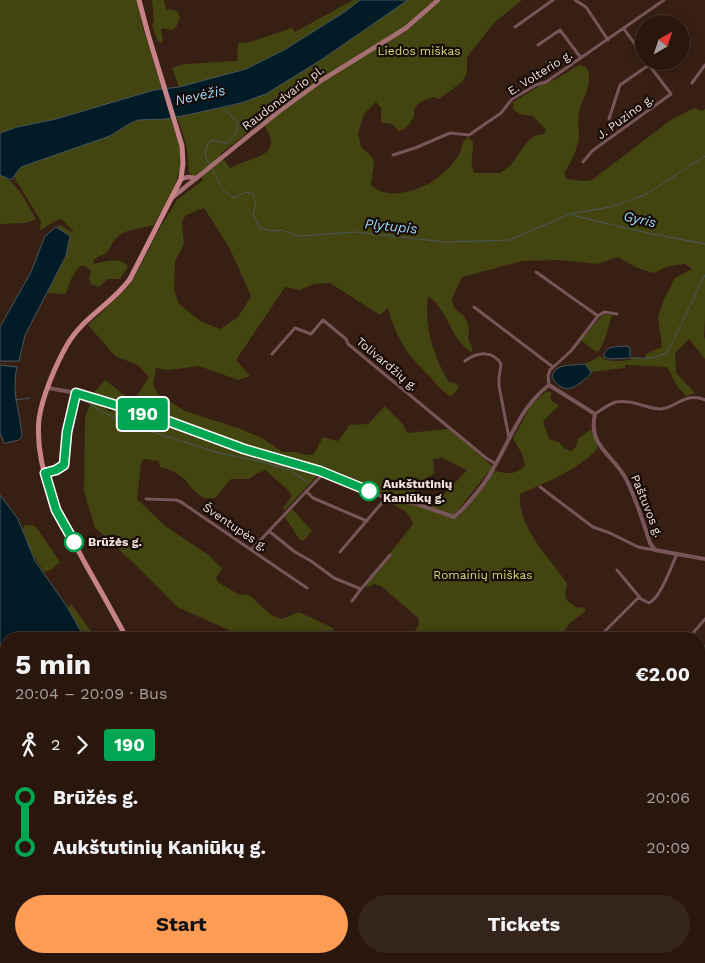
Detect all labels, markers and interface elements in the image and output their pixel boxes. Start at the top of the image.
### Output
north arrow [635,15,690,70]
map controls [635,15,690,70]
park label: Liedos miškas [377,44,461,58]
street label: E. Volterio g. [505,48,575,98]
street label: Raudondvario pl. [239,63,327,133]
water label: Nevėžis [173,82,227,108]
street label: J. Puzino g. [594,92,656,142]
water label: Gyris [622,207,658,231]
water label: Plytupis [364,215,418,237]
street label: Tolivardžių g. [353,334,421,394]
line badge: 190 [114,398,172,430]
text: 190 [128,403,158,424]
street label: Paštuvos g. [628,473,666,539]
place label: Aukštutinių Kaniūkų g. [383,477,452,505]
marker: Aukštutinių Kaniūkų g. [359,481,379,501]
street label: Šventupės g. [200,500,270,554]
marker: Brūžės g. [64,532,84,552]
place label: Brūžės g. [88,535,142,549]
park label: Romainių miškas [433,568,533,582]
text: 5 min [15,648,91,681]
text: €2.00 [636,663,690,686]
text: 20:04 – 20:09 · Bus [15,684,167,703]
icon: walk [15,731,43,759]
icon: forward [68,731,96,759]
text: 190 [114,734,145,755]
text: 2 [51,735,60,754]
text: Brūžės g. [53,786,138,809]
text: 20:06 [646,788,690,807]
text: Aukštutinių Kaniūkų g. [53,836,266,859]
text: 20:09 [646,838,690,857]
button: Start [15,895,348,953]
button: Tickets [358,895,690,953]

